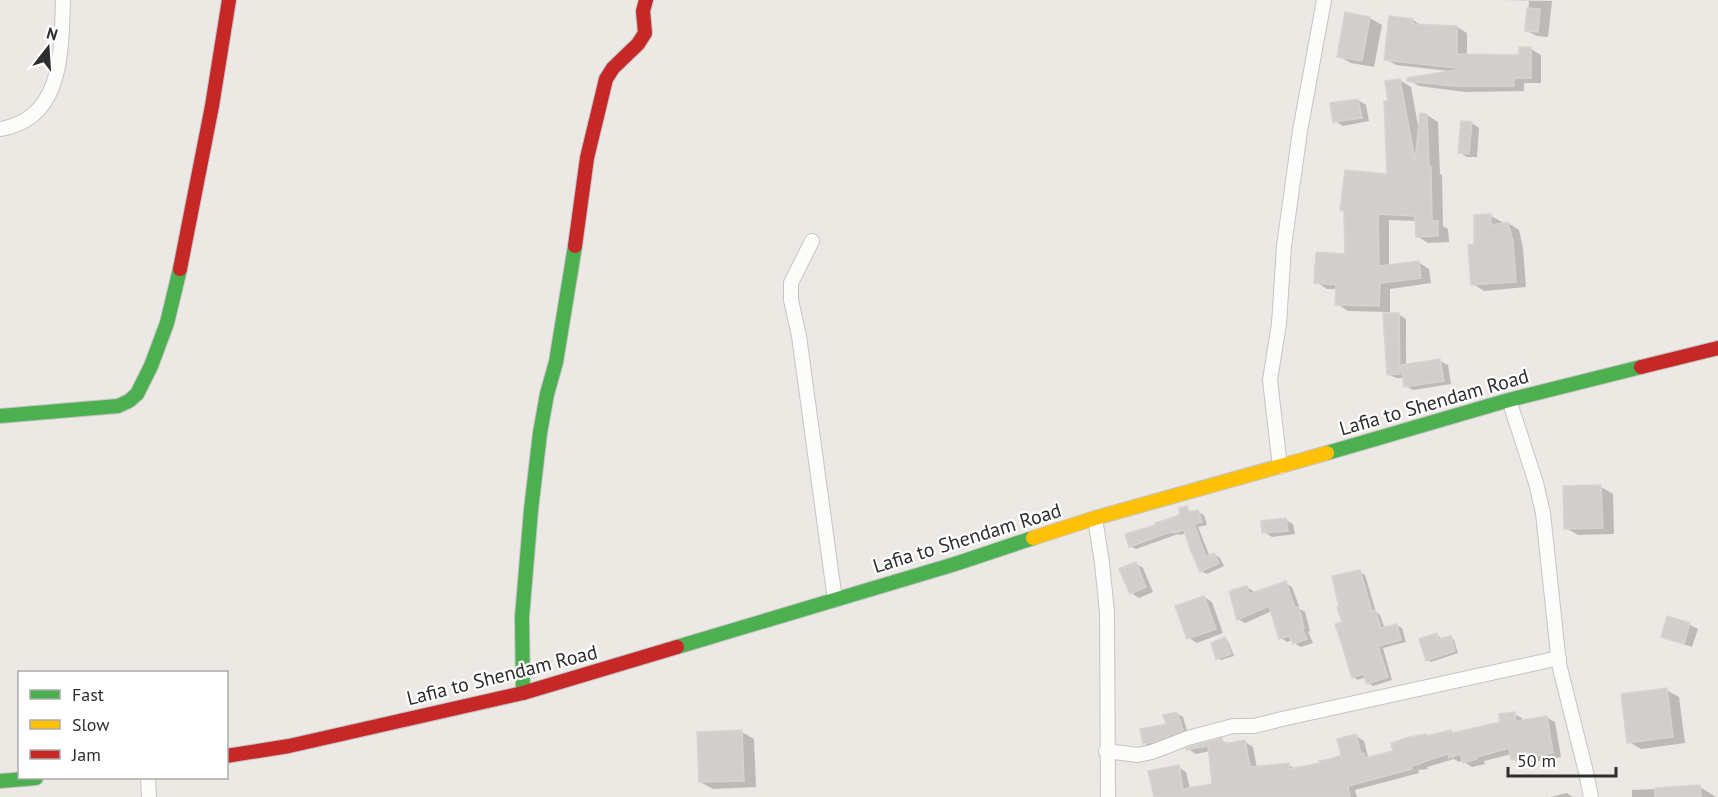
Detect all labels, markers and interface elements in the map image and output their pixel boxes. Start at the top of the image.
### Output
north arrow [18,18,78,78]
text: N [44,23,60,45]
street label: Lafia to Shendam Road [1336,363,1532,441]
street label: Lafia to Shendam Road [870,497,1064,579]
street label: Lafia to Shendam Road [404,639,600,711]
legend [18,671,228,779]
text: Fast [72,683,104,706]
text: Slow [72,713,110,736]
scale bar [1508,740,1616,778]
text: Jam [71,743,101,766]
text: 50 m [1517,749,1556,772]

